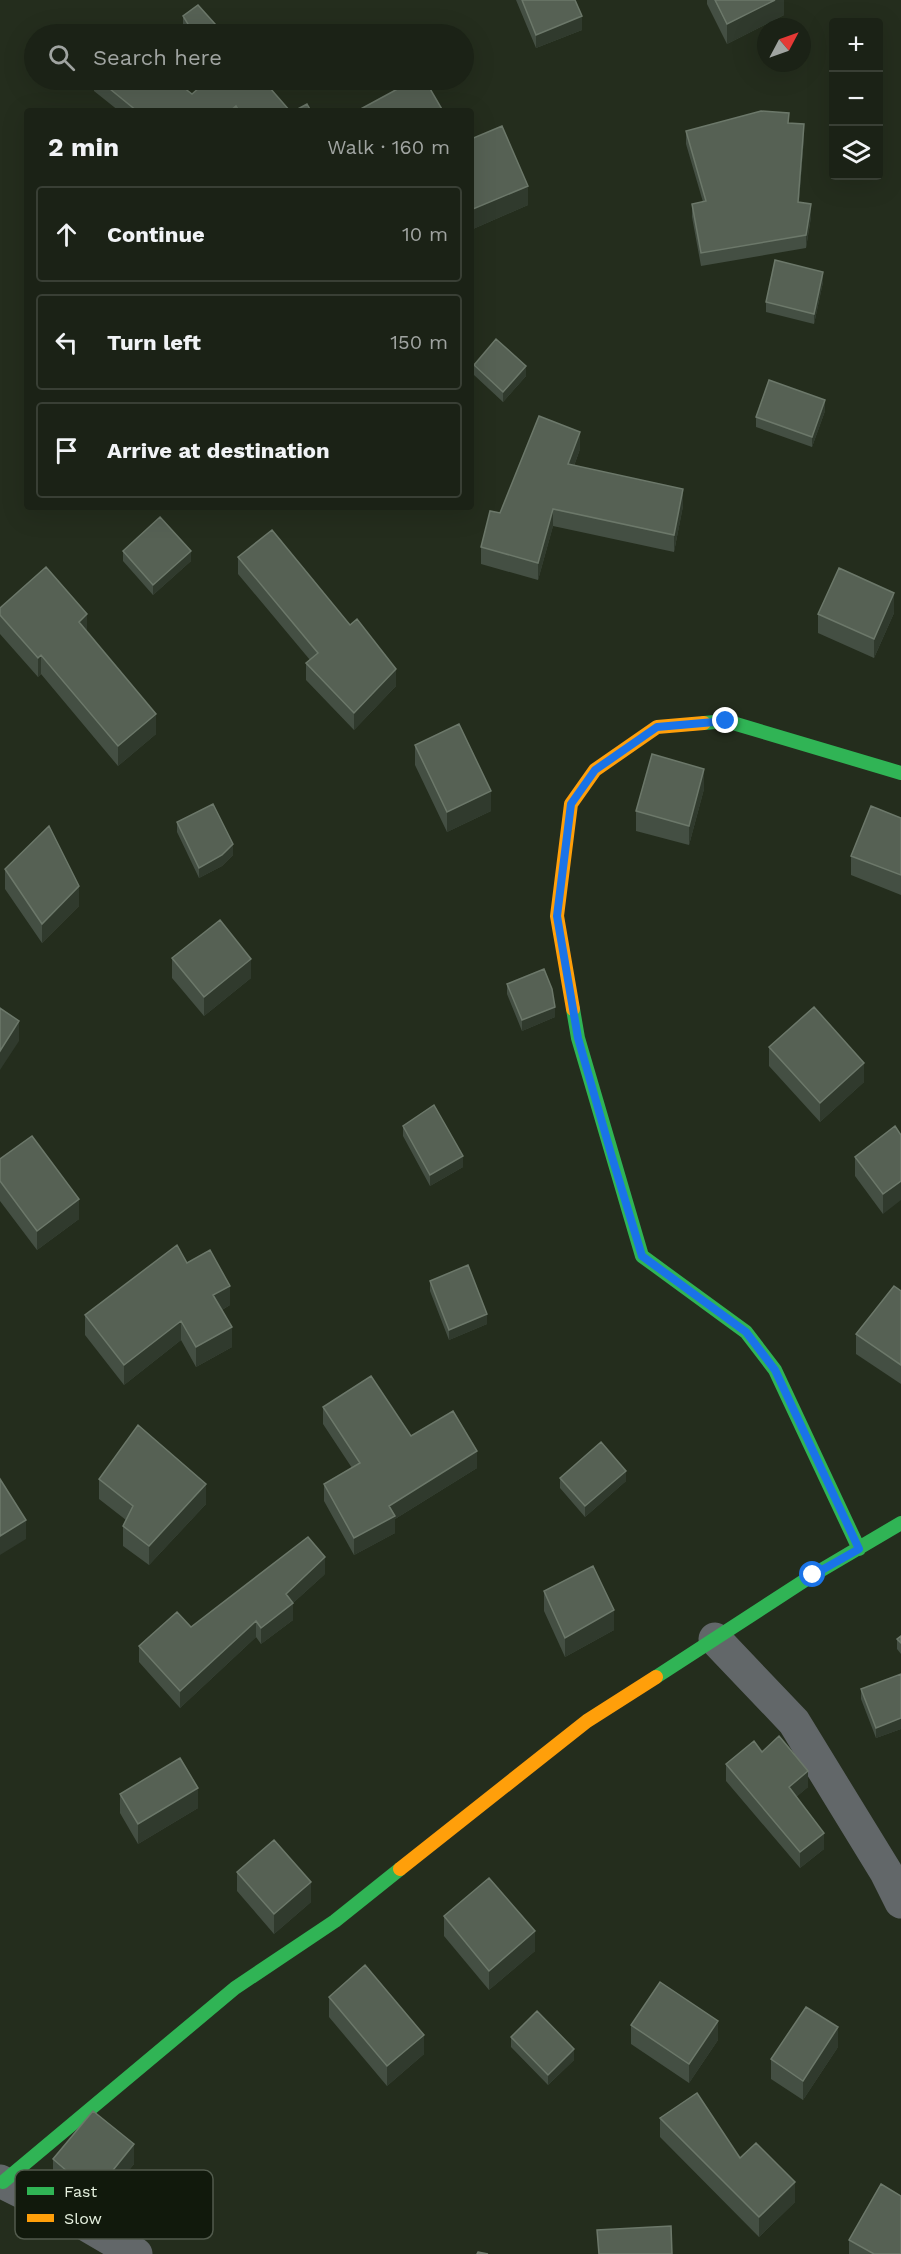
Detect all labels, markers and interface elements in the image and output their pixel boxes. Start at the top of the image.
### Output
north arrow [757,18,811,72]
map controls [829,18,883,180]
button: + [829,18,883,72]
search box [24,24,474,90]
icon: search [45,41,78,74]
text: Search here [93,45,222,70]
button: − [829,72,883,126]
button: layers [829,126,883,180]
text: 2 min [48,132,119,162]
text: Walk · 160 m [327,135,450,159]
icon: ahead [50,218,83,251]
text: Continue [107,222,205,247]
text: 10 m [402,222,448,246]
icon: left [50,326,83,359]
text: Turn left [107,330,201,355]
text: 150 m [390,330,448,354]
icon: arrive [50,434,83,467]
text: Arrive at destination [107,438,330,463]
route end [712,707,738,733]
route start [799,1561,825,1587]
legend [15,2170,213,2239]
text: Fast [64,2182,97,2201]
text: Slow [64,2209,102,2228]

